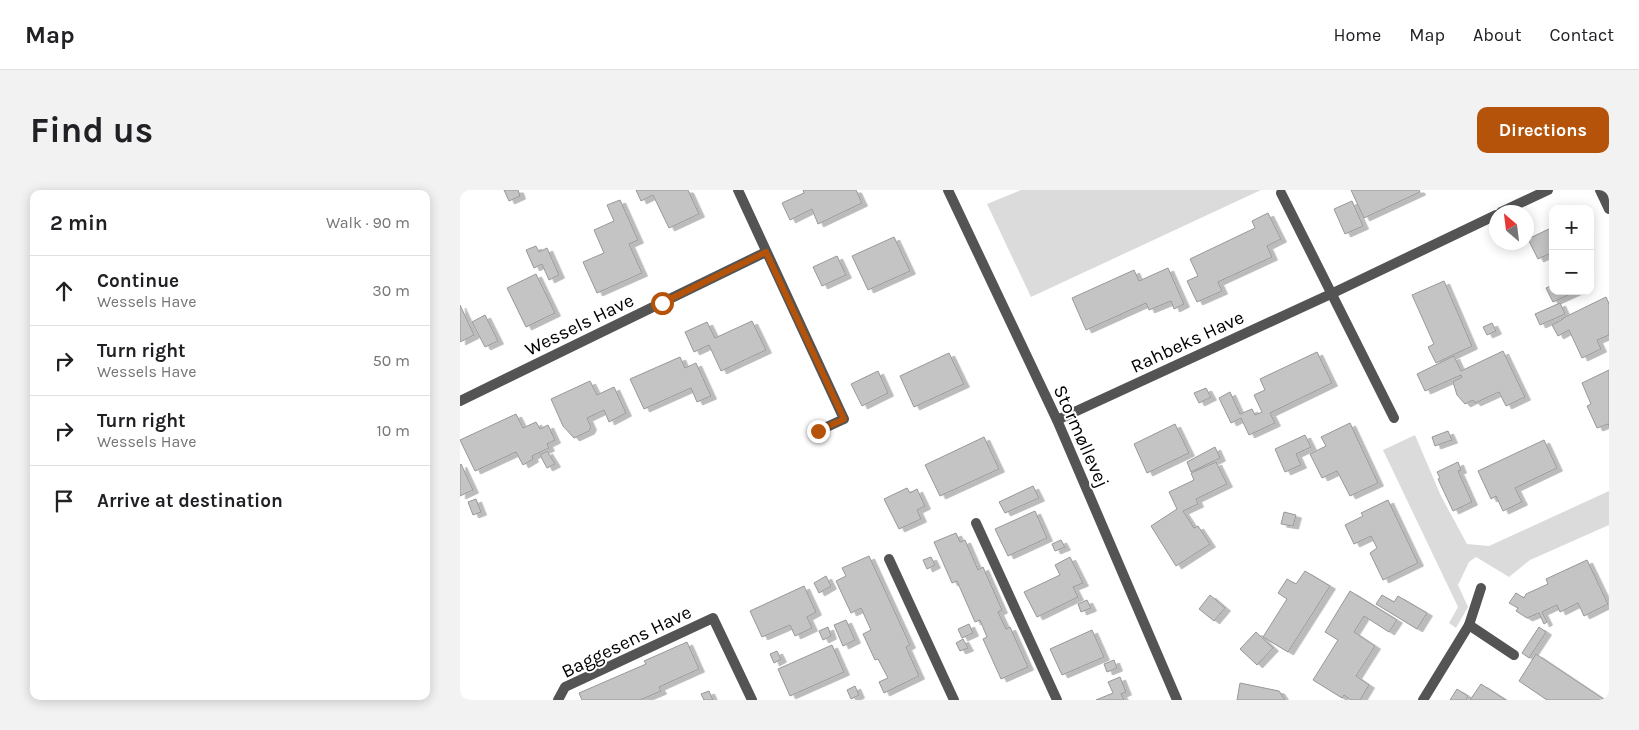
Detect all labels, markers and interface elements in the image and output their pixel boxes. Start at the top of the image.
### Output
text: Map [25,21,75,49]
text: Home [1333,24,1381,46]
text: Map [1409,24,1445,46]
text: About [1473,24,1522,46]
text: Contact [1550,24,1614,46]
button: Directions [1477,107,1609,153]
text: Find us [30,110,153,151]
north arrow [1489,205,1534,250]
map controls [1549,205,1594,295]
button: + [1549,205,1594,250]
text: 2 min [50,211,108,235]
text: Walk · 90 m [326,213,410,232]
button: − [1549,250,1594,295]
text: Continue [97,270,179,292]
icon: ahead [50,277,78,305]
text: 30 m [372,281,410,300]
street label: Wessels Have [522,289,637,361]
text: Wessels Have [97,292,197,311]
route start [651,292,674,315]
street label: Rahbeks Have [1127,306,1247,378]
text: Turn right [97,340,186,362]
icon: right [50,347,78,375]
text: 50 m [373,351,410,370]
text: Wessels Have [97,362,197,381]
street label: Stormøllevej [1049,382,1113,491]
text: Turn right [97,410,186,432]
icon: right [50,417,78,445]
route end [807,420,830,443]
text: 10 m [376,421,410,440]
text: Wessels Have [97,432,197,451]
icon: arrive [50,487,78,515]
text: Arrive at destination [97,490,283,512]
street label: Baggesens Have [558,601,695,683]

